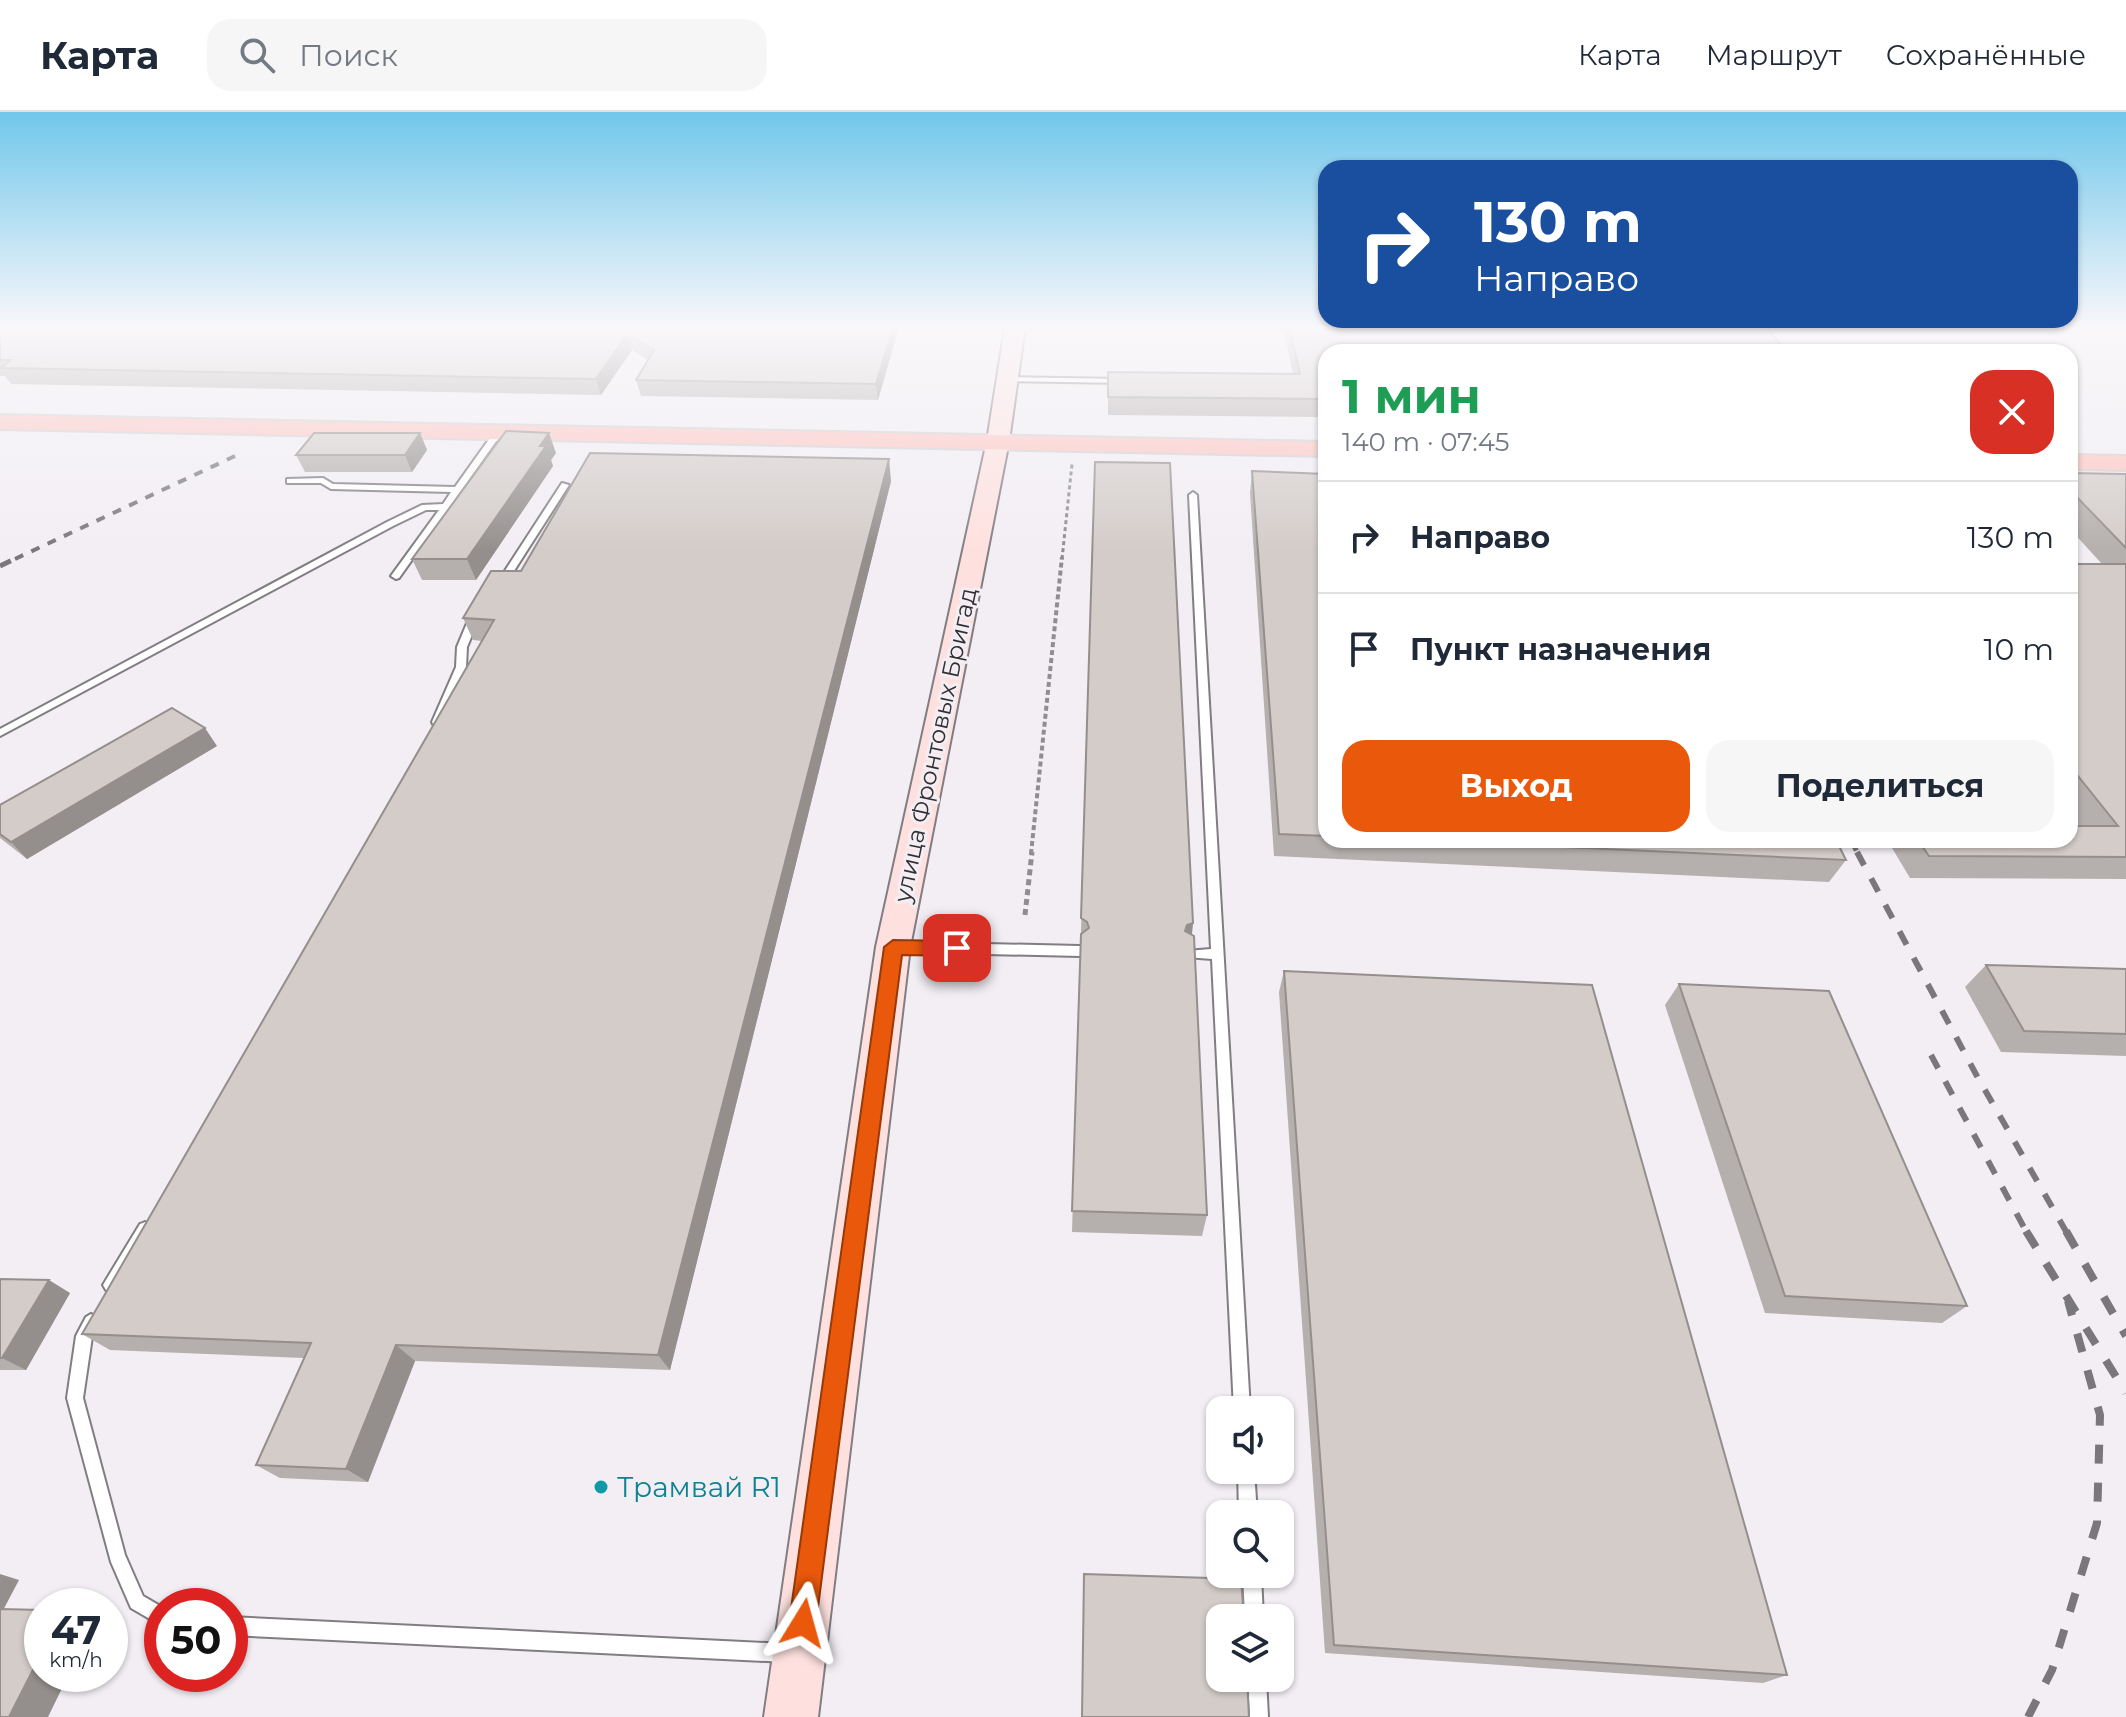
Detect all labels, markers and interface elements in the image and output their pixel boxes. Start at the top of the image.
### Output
search box [207,19,767,91]
text: Карта [40,32,159,79]
icon: search [235,33,279,77]
text: Поиск [299,37,398,74]
text: Карта [1578,38,1662,72]
text: Маршрут [1706,38,1842,72]
text: Сохранённые [1886,38,2086,72]
text: 130 m [1474,188,1642,256]
icon: right [1342,192,1446,296]
text: Направо [1474,256,1639,300]
text: 1 мин [1342,367,1481,425]
button: close [1970,370,2054,454]
text: 140 m · 07:45 [1342,426,1510,458]
icon: right [1342,515,1386,559]
text: Направо [1410,519,1550,556]
text: 130 m [1967,519,2054,556]
street label: улица Фронтовых Бригад [887,585,983,906]
icon: arrive [1342,627,1386,671]
text: Пункт назначения [1410,631,1711,668]
text: 10 m [1984,631,2054,668]
button: Выход [1342,740,1690,832]
button: Поделиться [1706,740,2054,832]
pin [923,914,991,982]
icon: arrive [935,926,979,970]
map controls [1206,1396,1294,1692]
button: sound [1206,1396,1294,1484]
place label: Трамвай R1 [617,1470,781,1504]
marker: Трамвай R1 [592,1478,610,1496]
button: search [1206,1500,1294,1588]
position arrow [761,1581,845,1665]
speed limit sign: 50 [144,1588,248,1692]
button: layers [1206,1604,1294,1692]
text: 47 [51,1605,101,1654]
text: km/h [49,1648,103,1672]

